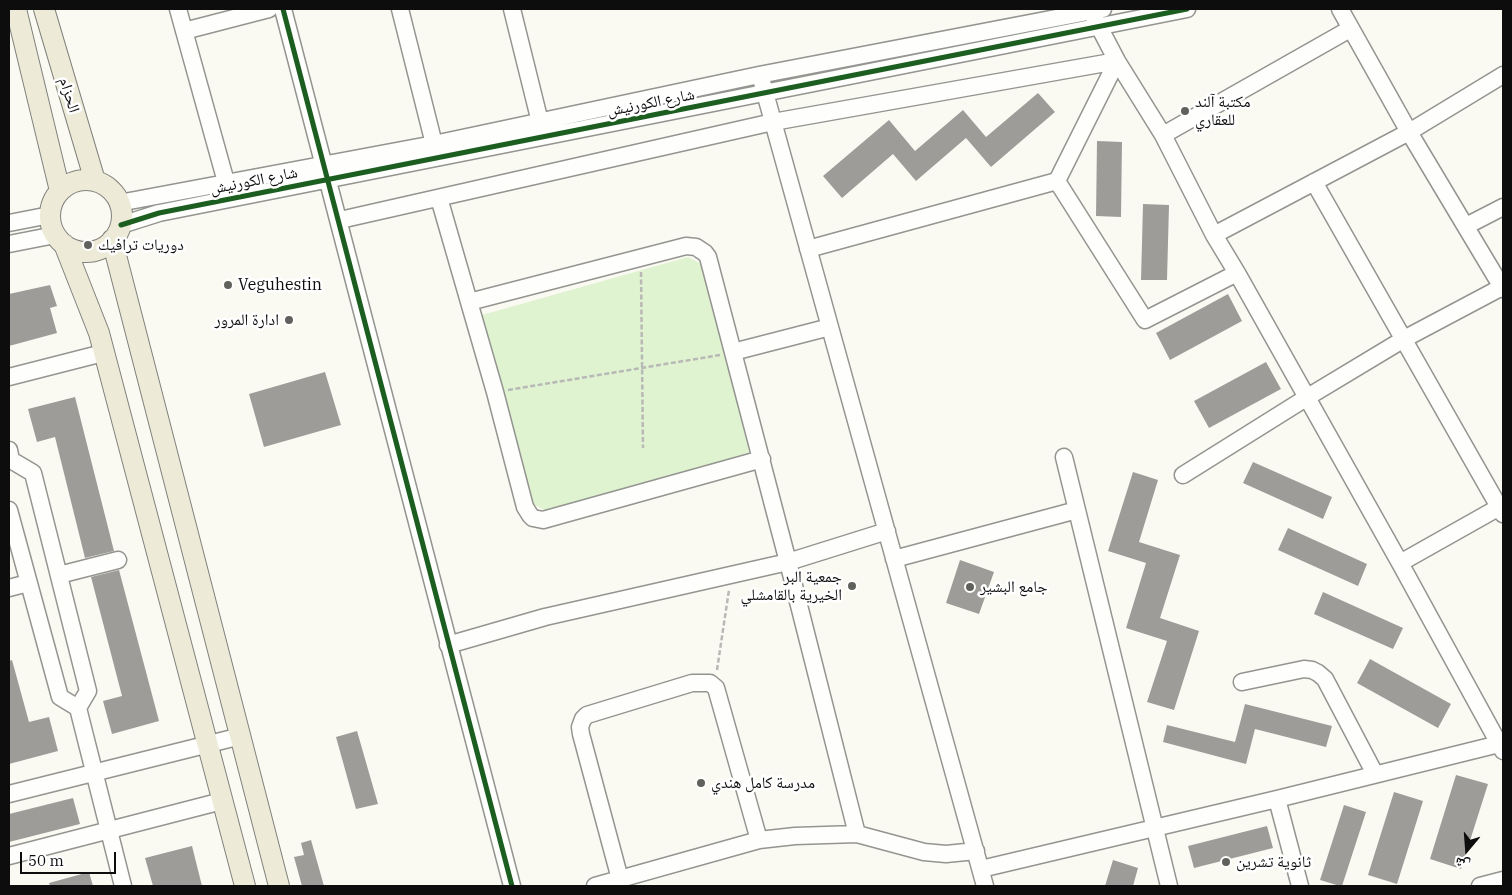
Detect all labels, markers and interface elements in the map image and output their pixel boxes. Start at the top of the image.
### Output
street label: الحزام [55,75,83,115]
street label: شارع الكورنيش [606,85,696,121]
place label: مكتبة آلند للعقاري [1195,92,1250,130]
marker: مكتبة آلند للعقاري [1179,105,1191,117]
street label: شارع الكورنيش [209,163,299,199]
place label: دوريات ترافيك [98,235,184,255]
marker: دوريات ترافيك [82,239,94,251]
place label: Veguhestin [238,275,322,295]
marker: Veguhestin [222,279,234,291]
place label: ادارة المرور [214,310,279,330]
marker: ادارة المرور [283,314,295,326]
place label: جمعية البر الخيرية بالقامشلي [741,567,842,605]
place label: جامع البشير [980,577,1048,597]
marker: جمعية البر الخيرية بالقامشلي [846,580,858,592]
marker: جامع البشير [964,581,976,593]
place label: مدرسة كامل هندي [711,773,815,793]
marker: مدرسة كامل هندي [695,777,707,789]
north arrow [1442,825,1492,875]
scale bar [22,842,119,874]
text: 50 m [28,851,64,870]
place label: ثانوية تشرين [1236,852,1311,872]
text: ش [1453,853,1472,875]
marker: ثانوية تشرين [1220,856,1232,868]

